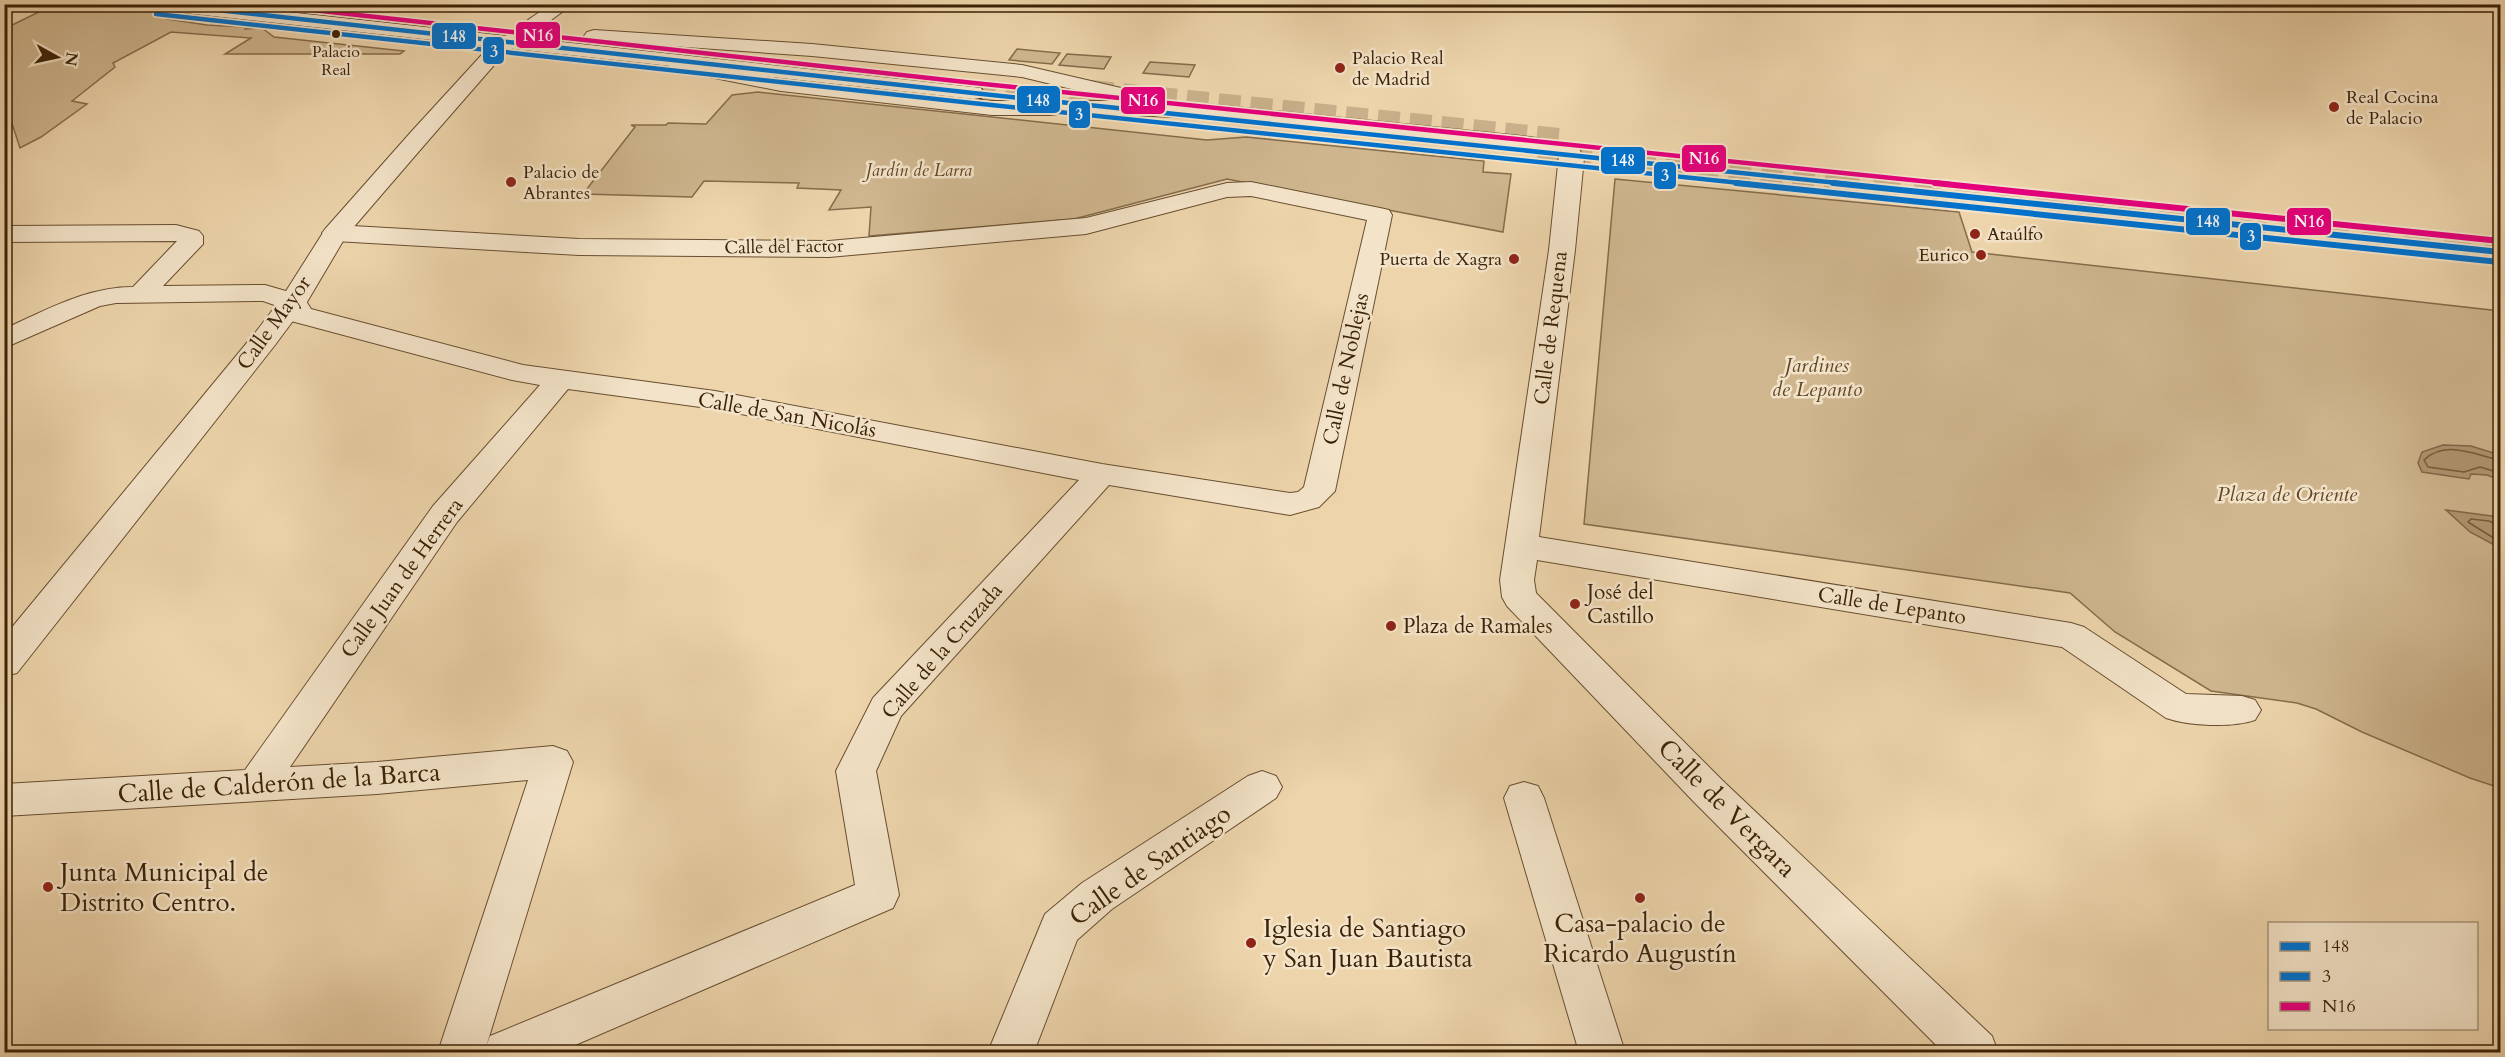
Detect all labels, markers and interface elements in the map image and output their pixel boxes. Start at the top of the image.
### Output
line badge: N16 [515,21,561,49]
line badge: 148 [431,22,477,50]
text: N16 [523,25,553,47]
text: 148 [442,26,466,48]
north arrow [27,27,87,87]
marker: Palacio Real [330,28,342,40]
line badge: 3 [482,36,505,65]
place label: Palacio Real [312,41,360,81]
text: 3 [490,41,498,63]
place label: Palacio Real de Madrid [1352,46,1444,92]
text: N [59,51,83,67]
marker: Palacio Real de Madrid [1333,61,1347,75]
line badge: 148 [1016,85,1061,114]
place label: Real Cocina de Palacio [2346,85,2439,131]
line badge: N16 [1120,86,1166,115]
text: 148 [1026,90,1050,112]
text: N16 [1128,90,1158,112]
line badge: 3 [1068,100,1091,129]
marker: Real Cocina de Palacio [2327,100,2341,114]
text: 3 [1075,104,1083,126]
line badge: N16 [1681,144,1727,173]
line badge: 148 [1600,146,1646,175]
text: N16 [1689,148,1719,170]
text: 148 [1611,150,1635,172]
park label: Jardín de Larra [862,158,972,183]
place label: Palacio de Abrantes [523,160,599,206]
line badge: 3 [1653,161,1677,190]
text: 3 [1661,165,1669,187]
marker: Palacio de Abrantes [504,175,518,189]
line badge: 148 [2185,207,2231,236]
line badge: N16 [2286,207,2332,236]
text: 148 [2196,211,2220,233]
text: N16 [2294,211,2324,233]
place label: Ataúlfo [1987,222,2043,247]
line badge: 3 [2239,222,2262,251]
text: 3 [2247,226,2255,248]
marker: Ataúlfo [1968,227,1982,241]
street label: Calle del Factor [724,233,844,261]
place label: Eurico [1918,243,1969,268]
place label: Puerta de Xagra [1379,247,1502,272]
marker: Eurico [1974,248,1988,262]
street label: Calle de Requena [1527,249,1575,407]
marker: Puerta de Xagra [1507,252,1521,266]
street label: Calle Mayor [230,270,318,376]
street label: Calle de Noblejas [1316,290,1376,448]
park label: Jardines de Lepanto [1772,351,1863,404]
street label: Calle de San Nicolás [695,385,879,445]
park label: Plaza de Oriente [2217,480,2358,509]
street label: Calle Juan de Herrera [334,492,470,664]
street label: Calle de la Cruzada [875,577,1009,725]
place label: José del Castillo [1584,578,1654,631]
street label: Calle de Lepanto [1816,580,1968,632]
marker: José del Castillo [1568,597,1582,611]
place label: Plaza de Ramales [1403,612,1553,641]
marker: Plaza de Ramales [1384,619,1398,633]
street label: Calle de Vergara [1650,731,1804,885]
street label: Calle de Calderón de la Barca [116,754,442,812]
street label: Calle de Santiago [1062,796,1238,934]
place label: Junta Municipal de Distrito Centro. [56,855,269,920]
marker: Junta Municipal de Distrito Centro. [41,880,55,894]
marker: Casa-palacio de Ricardo Augustín [1633,891,1647,905]
place label: Casa-palacio de Ricardo Augustín [1543,906,1737,971]
place label: Iglesia de Santiago y San Juan Bautista [1262,911,1473,976]
legend [2268,922,2478,1030]
text: 148 [2322,934,2350,959]
marker: Iglesia de Santiago y San Juan Bautista [1244,936,1258,950]
text: 3 [2322,964,2331,989]
text: N16 [2322,994,2356,1019]

